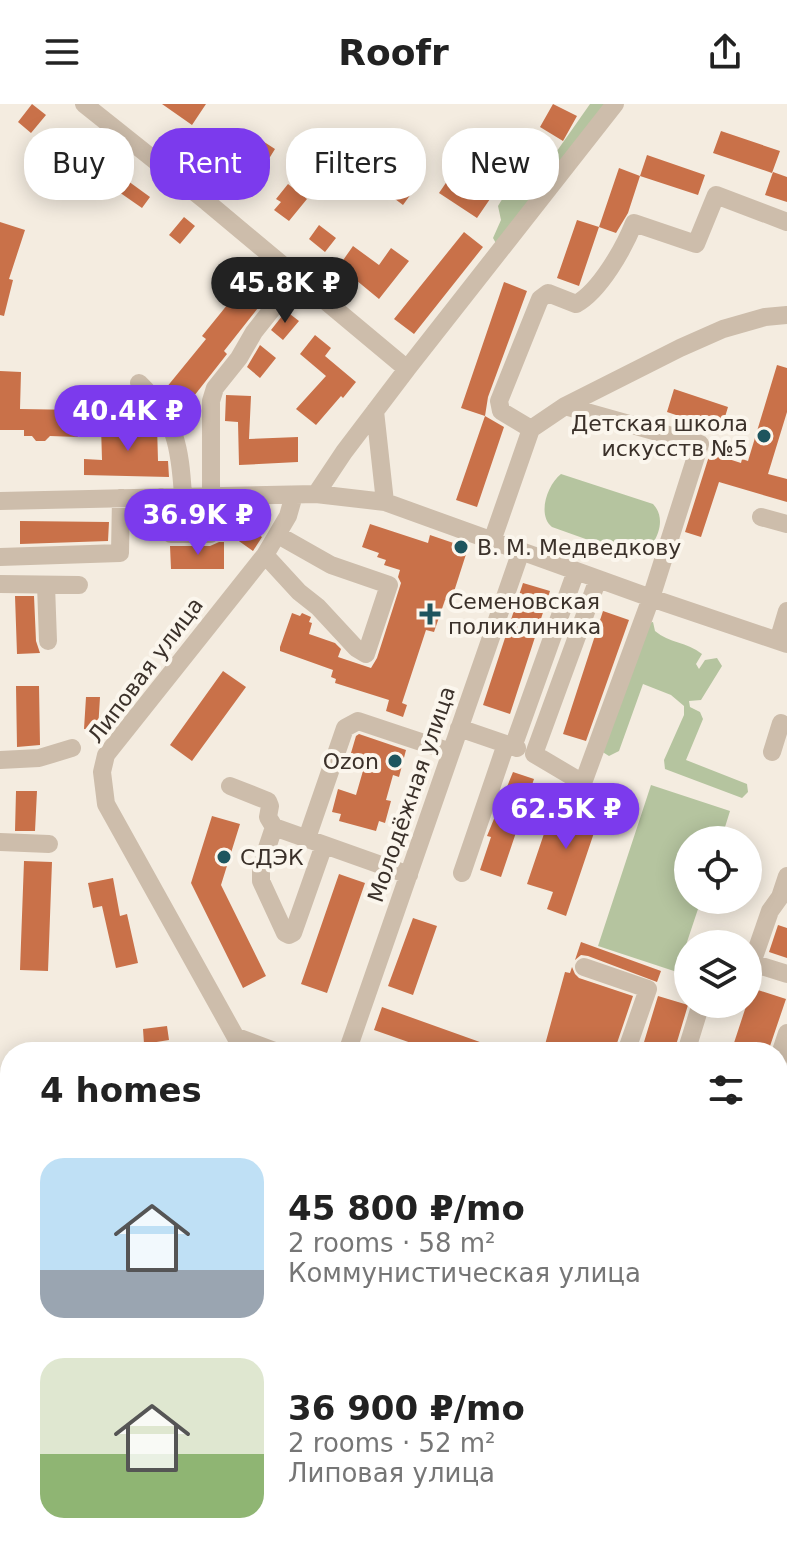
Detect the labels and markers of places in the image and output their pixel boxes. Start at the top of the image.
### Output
pin: 45.8K ₽ [211,257,359,325]
pin: 40.4K ₽ [54,385,202,453]
place label: Детская школа искусств №5 [571,411,748,461]
marker: Детская школа искусств №5 [755,427,773,445]
pin: 36.9K ₽ [124,489,272,557]
place label: В. М. Медведкову [477,535,681,560]
marker: В. М. Медведкову [452,538,470,556]
place label: Семеновская поликлиника [448,589,601,639]
marker: Семеновская поликлиника [419,603,441,625]
place label: Ozon [323,749,379,774]
marker: Ozon [386,752,404,770]
pin: 62.5K ₽ [492,783,640,851]
place label: СДЭК [240,845,304,870]
marker: СДЭК [215,848,233,866]

